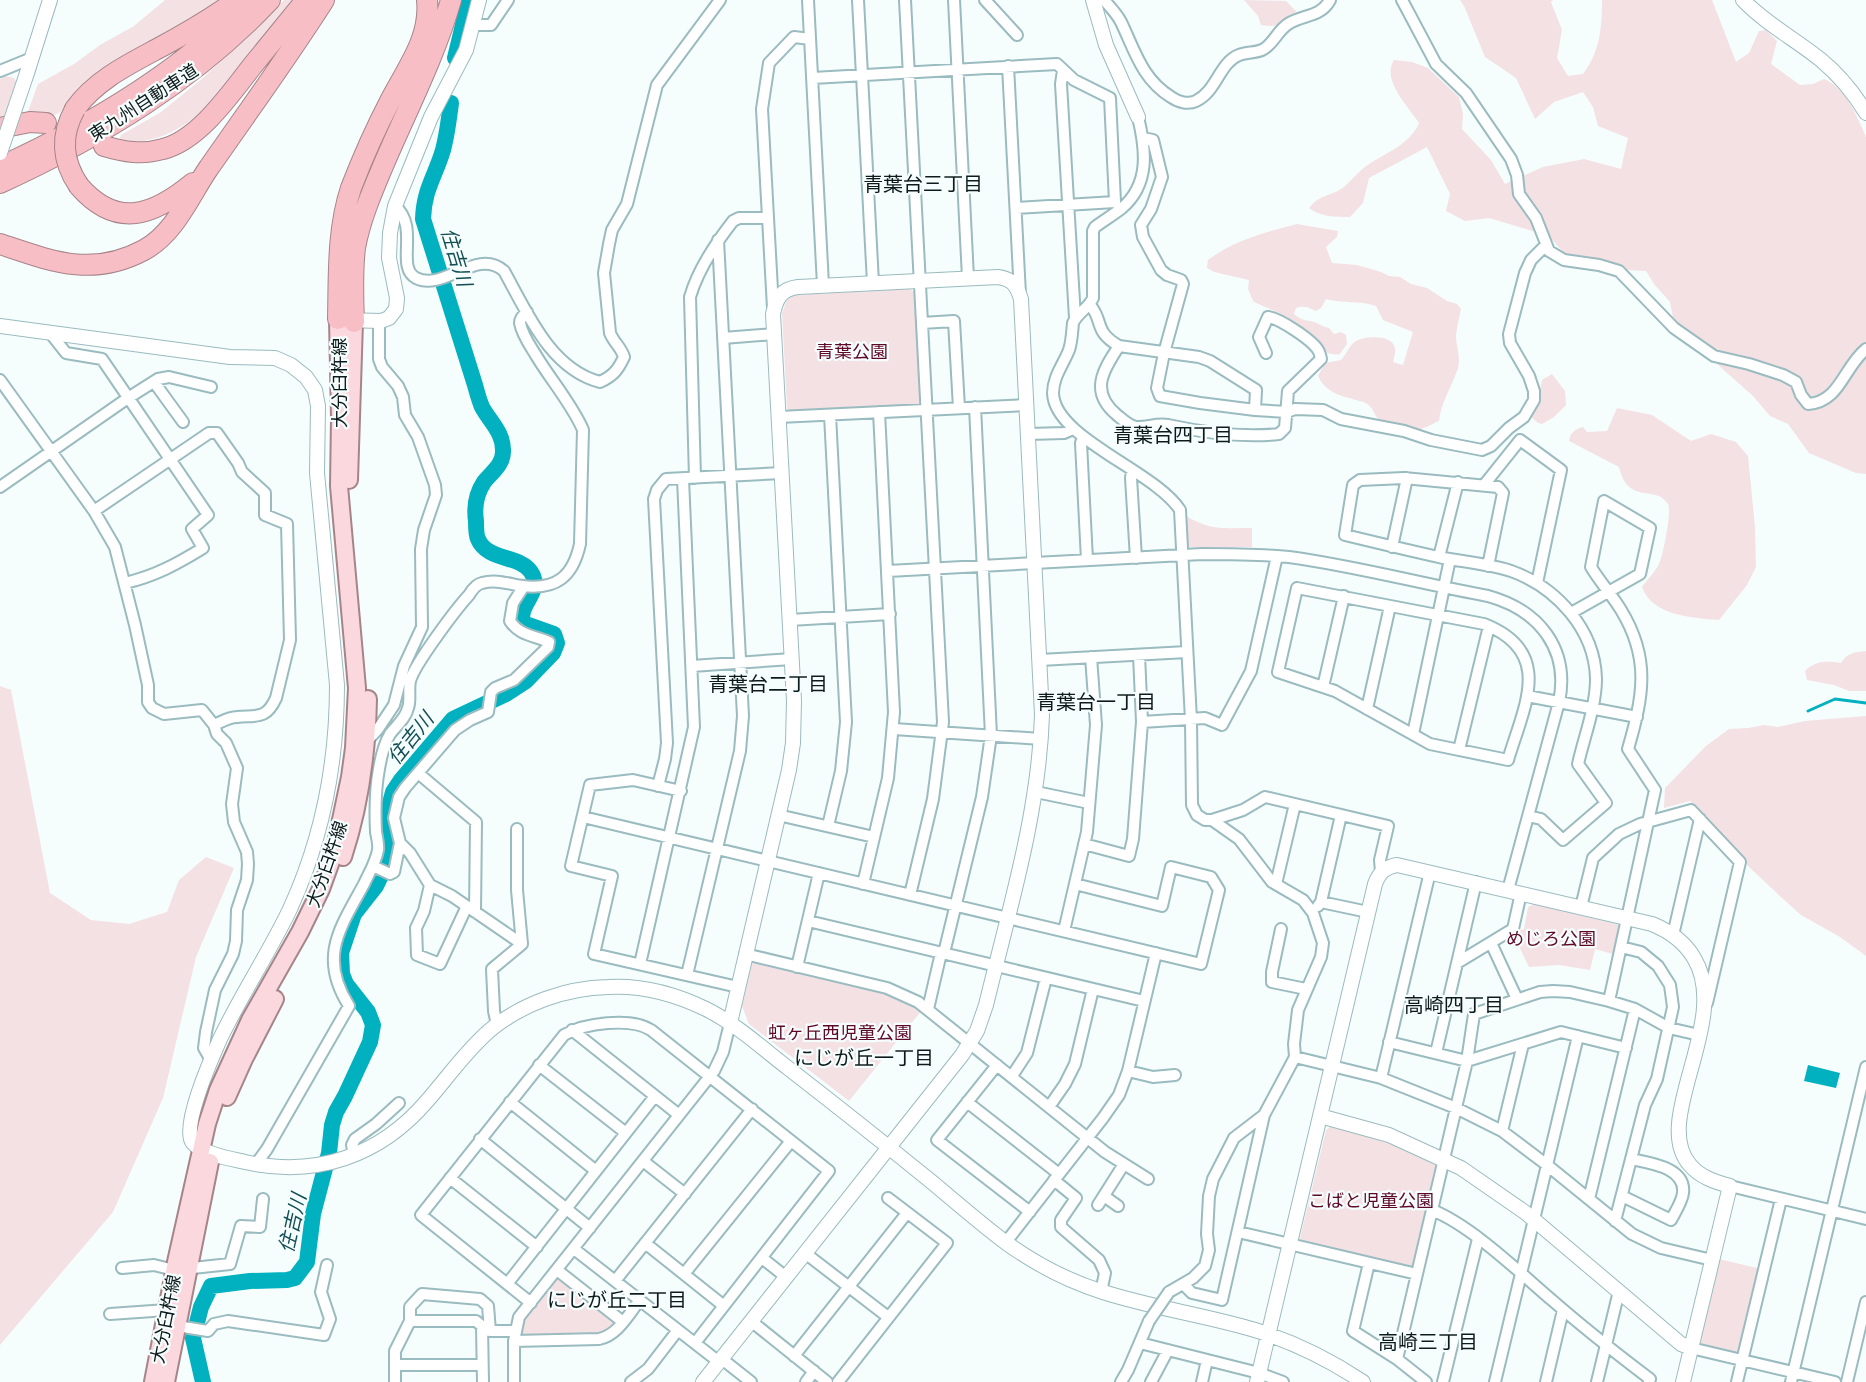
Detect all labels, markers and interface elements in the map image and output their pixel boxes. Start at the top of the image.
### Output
street label: 東九州自動車道 [84,58,202,146]
district label: 青葉台三丁目 [863,170,983,197]
water label: 住吉川 [435,224,479,292]
street label: 大分臼杵線 [327,338,351,428]
park label: 青葉公園 [816,339,888,363]
district label: 青葉台四丁目 [1113,421,1233,448]
district label: 青葉台二丁目 [708,670,828,697]
district label: 青葉台一丁目 [1036,688,1156,715]
water label: 住吉川 [381,705,441,770]
street label: 大分臼杵線 [300,818,352,910]
park label: めじろ公園 [1506,926,1596,950]
district label: 高崎四丁目 [1404,991,1504,1018]
park label: 虹ヶ丘西児童公園 [768,1020,912,1044]
district label: にじが丘一丁目 [794,1044,934,1071]
park label: こばと児童公園 [1308,1188,1434,1212]
water label: 住吉川 [272,1189,312,1255]
street label: 大分臼杵線 [145,1273,185,1365]
district label: にじが丘二丁目 [547,1286,687,1313]
district label: 高崎三丁目 [1378,1328,1478,1355]

